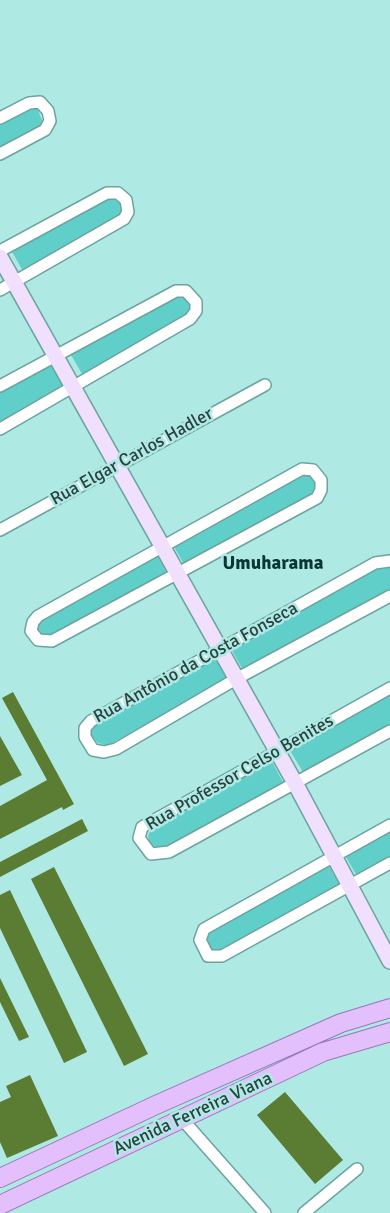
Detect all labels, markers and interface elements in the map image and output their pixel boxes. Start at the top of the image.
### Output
street label: Rua Elgar Carlos Hadler [47,403,217,511]
district label: Umuharama [223,553,323,575]
street label: Rua Antônio da Costa Fonseca [90,598,302,728]
street label: Rua Professor Celso Benites [142,710,338,836]
street label: Avenida Ferreira Viana [110,1068,276,1160]

